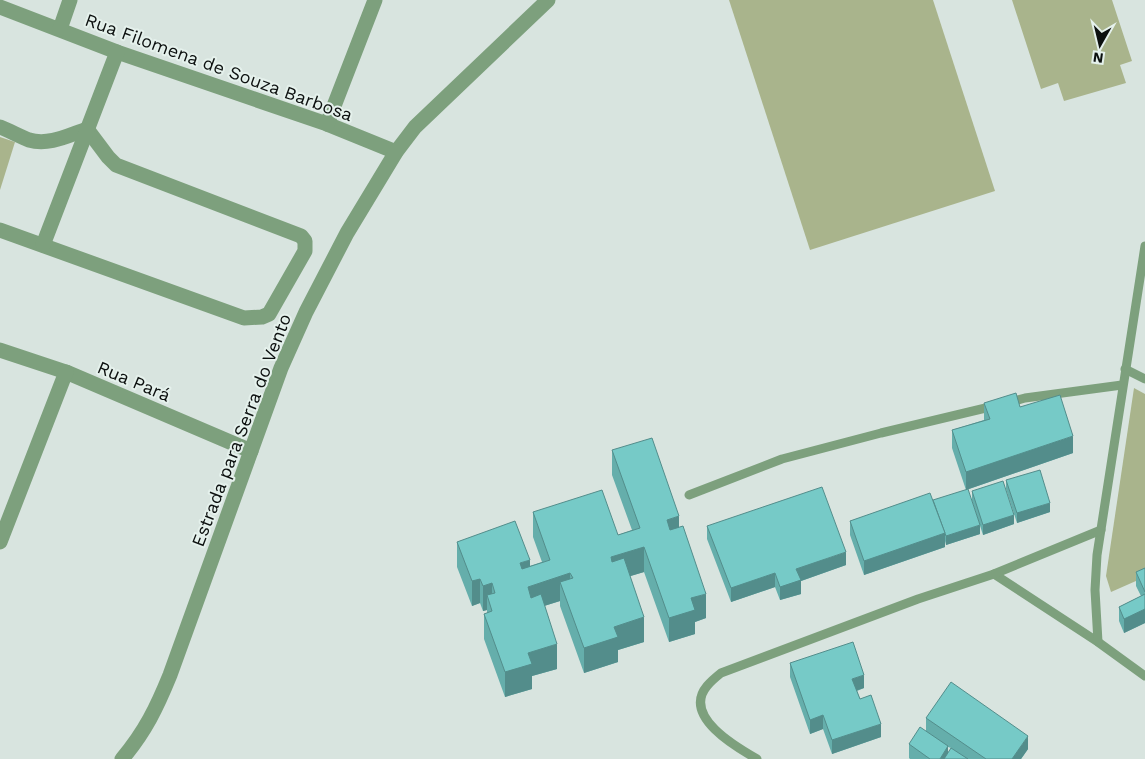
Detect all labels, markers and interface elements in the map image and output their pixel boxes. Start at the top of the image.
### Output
street label: Rua Filomena de Souza Barbosa [82,9,356,125]
north arrow [1075,20,1125,70]
text: N [1092,49,1104,67]
street label: Estrada para Serra do Vento [187,311,295,549]
street label: Rua Pará [94,356,174,406]

